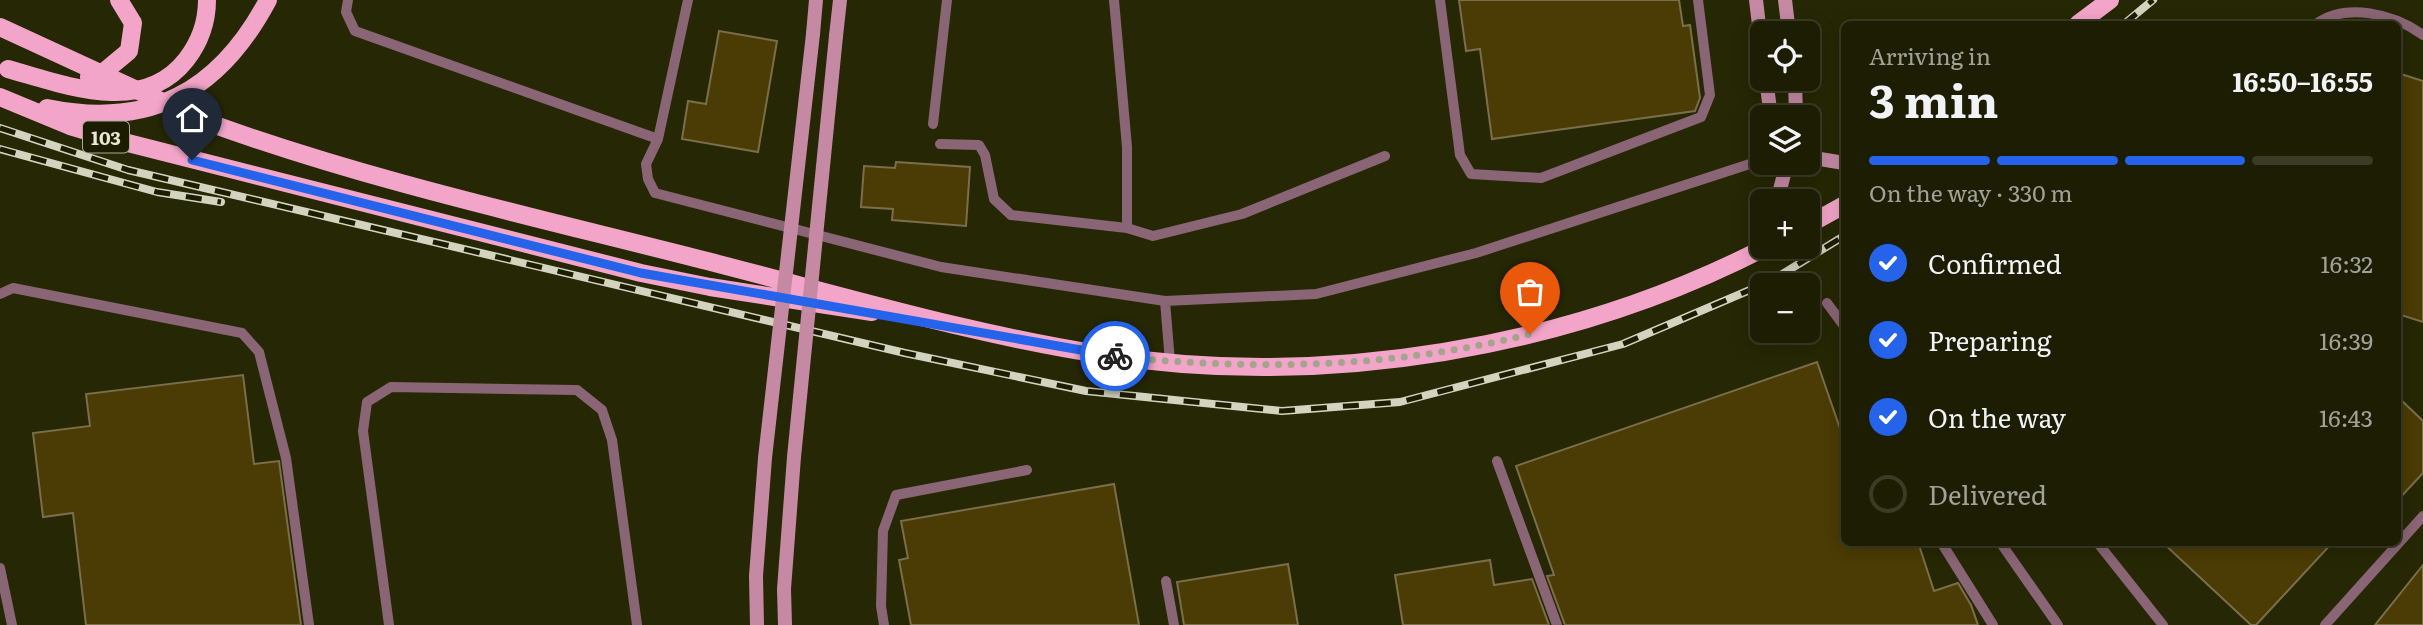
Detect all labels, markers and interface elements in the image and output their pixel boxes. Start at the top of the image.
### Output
map controls [1750,21,1820,343]
button: locate [1750,21,1820,91]
text: Arriving in [1869,38,1991,72]
text: 16:50–16:55 [2233,61,2373,100]
text: 3 min [1869,64,1999,132]
pin [162,88,222,160]
icon: home [173,99,211,137]
button: layers [1750,105,1820,175]
road number: 103 [83,122,129,153]
text: On the way · 330 m [1869,175,2072,209]
button: + [1750,189,1820,259]
text: Confirmed [1928,243,2062,282]
icon: check [1869,244,1907,282]
text: 16:32 [2320,246,2373,280]
pin [1500,262,1560,334]
icon: bag [1511,273,1549,311]
button: − [1750,273,1820,343]
text: Preparing [1928,320,2051,359]
courier [1080,321,1150,391]
icon: check [1869,321,1907,359]
text: 16:39 [2319,323,2373,357]
icon: bike [1096,337,1134,375]
text: On the way [1928,397,2066,436]
icon: check [1869,398,1907,436]
text: 16:43 [2319,400,2373,434]
text: Delivered [1928,474,2047,513]

